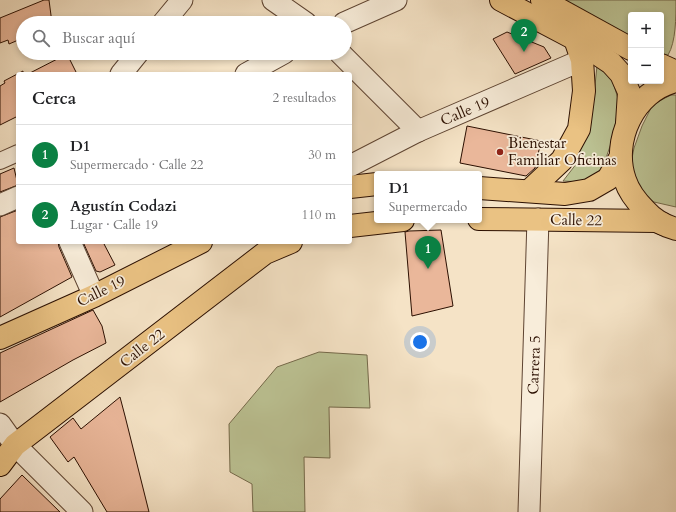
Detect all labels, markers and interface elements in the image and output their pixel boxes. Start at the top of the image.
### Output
map controls [628,12,664,84]
button: + [628,12,664,48]
search box [16,16,352,60]
pin: 2 [511,19,537,52]
icon: search [30,27,52,49]
text: Buscar aquí [62,28,135,48]
button: − [628,48,664,84]
text: Cerca [32,87,76,110]
text: 2 resultados [272,89,336,107]
street label: Calle 19 [437,92,493,130]
place label: Bienestar Familiar Oficinas [508,133,616,170]
text: D1 [70,136,91,156]
text: 1 [42,146,48,164]
text: 30 m [308,146,336,164]
marker: Bienestar Familiar Oficinas [495,147,505,157]
text: Supermercado · Calle 22 [70,156,204,174]
popup [374,171,482,223]
text: D1 [389,178,409,198]
text: Agustín Codazi [70,196,177,216]
text: Supermercado [389,198,467,216]
text: 2 [42,206,48,224]
text: 110 m [302,206,336,224]
street label: Calle 22 [550,210,602,230]
text: Lugar · Calle 19 [70,216,158,234]
pin: 1 [415,236,441,269]
street label: Calle 19 [73,271,129,311]
street label: Calle 22 [115,324,169,372]
your location [410,332,430,352]
street label: Carrera 5 [523,335,545,395]

